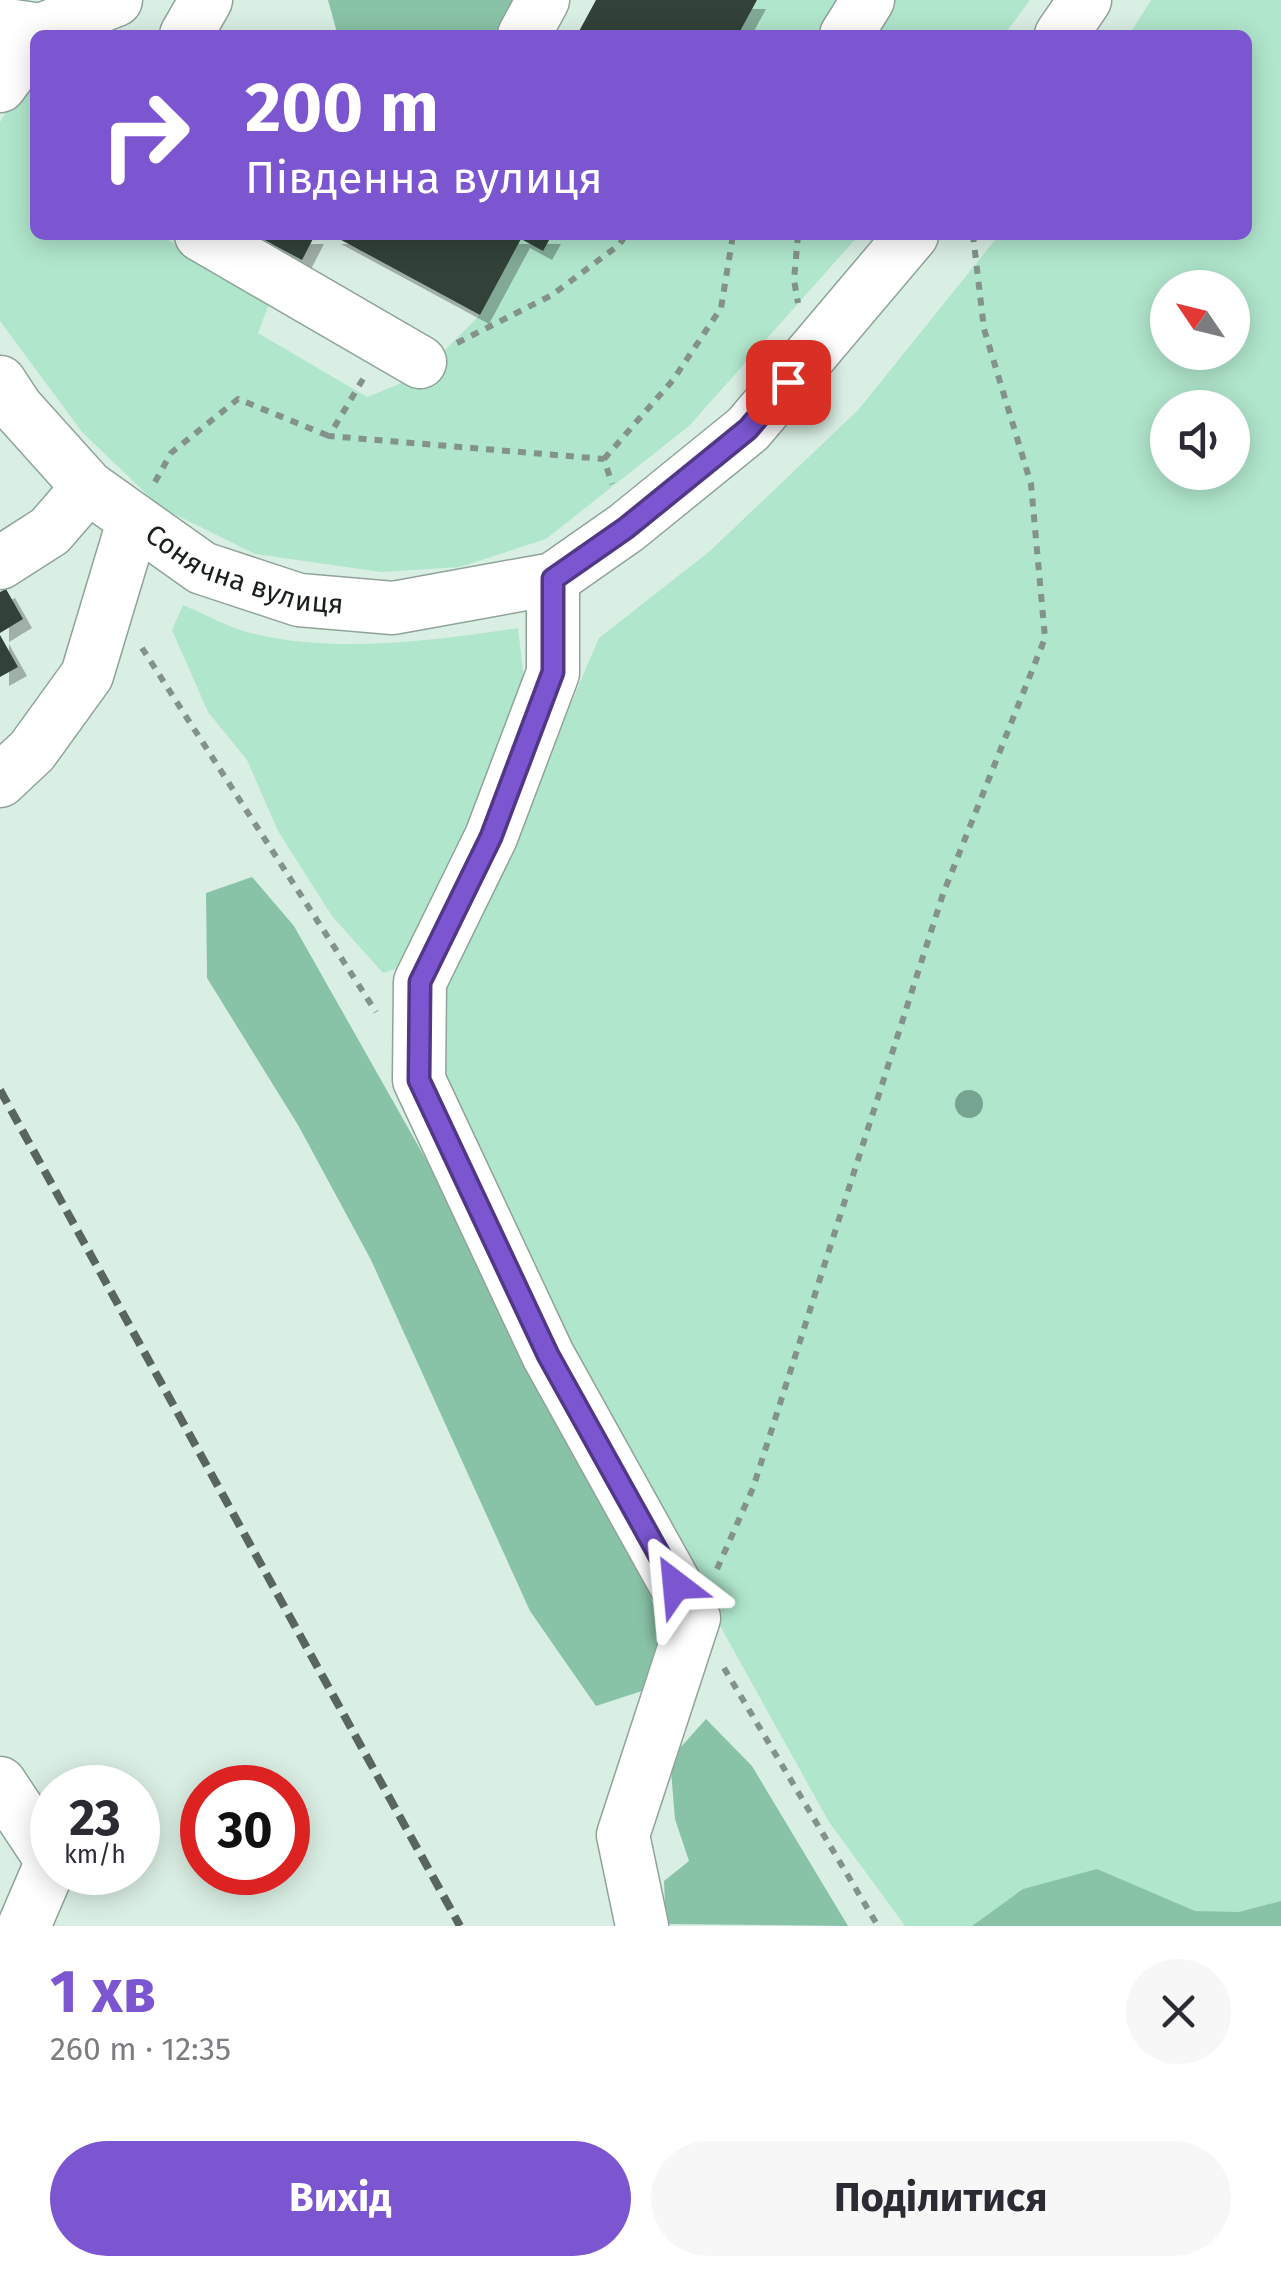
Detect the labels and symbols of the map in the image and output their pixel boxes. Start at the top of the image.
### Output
north arrow [1150,270,1250,370]
pin [746,340,831,425]
street label: Сонячна вулиця [139,517,345,621]
position arrow [624,1533,728,1637]
speed limit sign: 30 [180,1765,310,1895]

